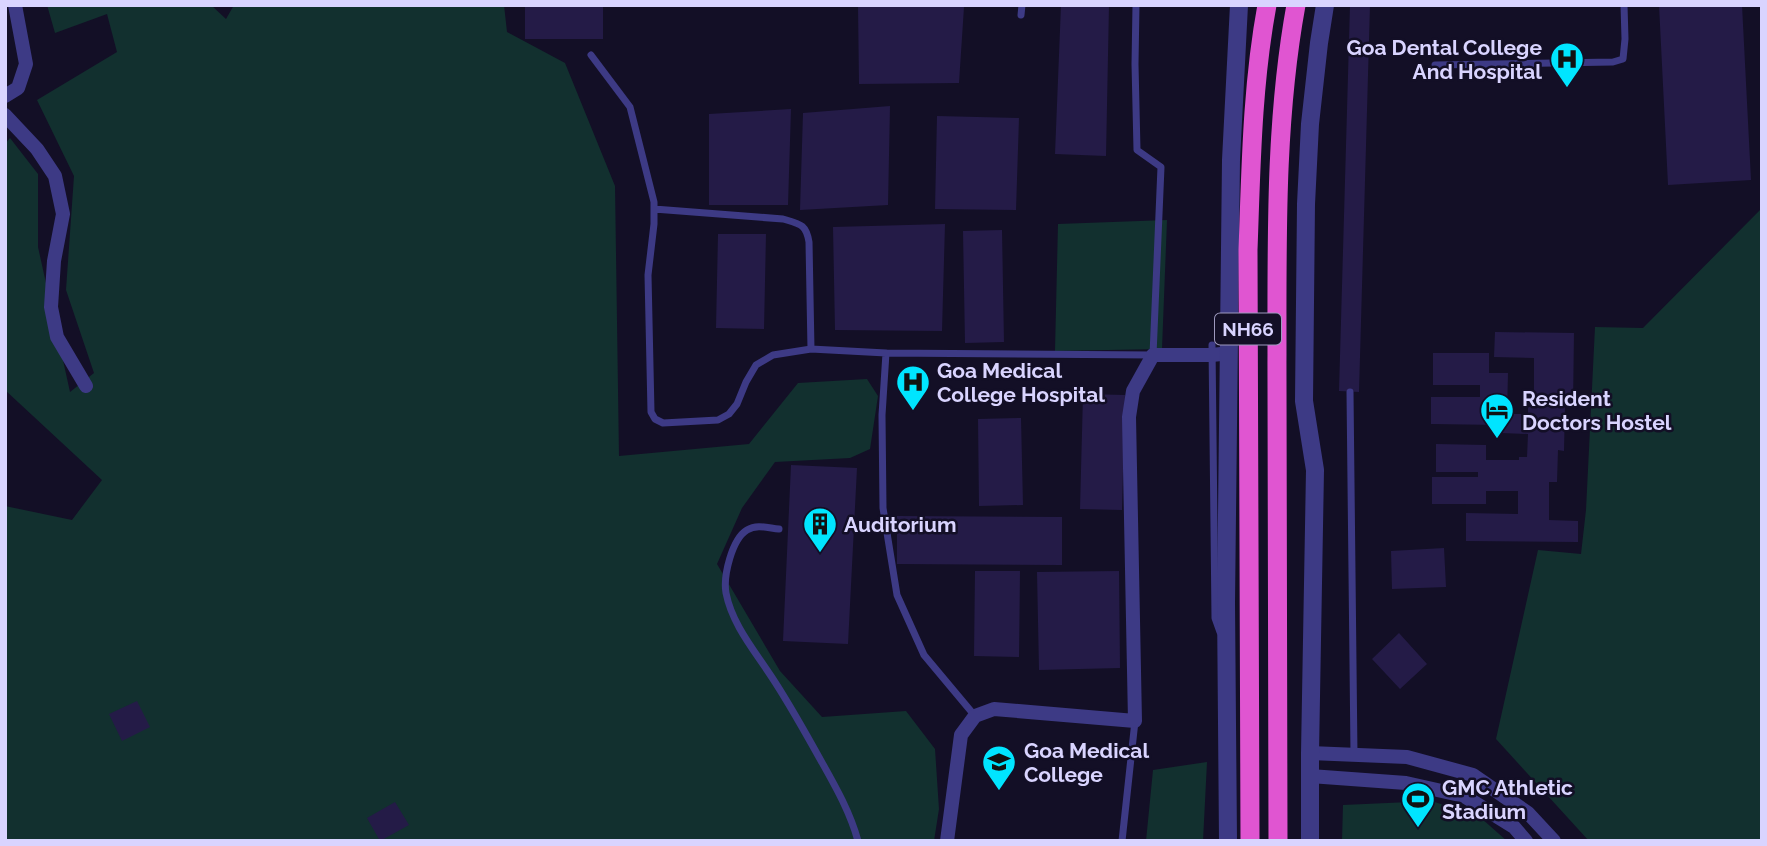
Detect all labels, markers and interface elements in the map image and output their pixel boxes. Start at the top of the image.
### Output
place label: Goa Dental College And Hospital [1347,35,1542,84]
hospital icon: Goa Dental College And Hospital [1548,40,1586,89]
road number: NH66 [1215,314,1281,344]
place label: Goa Medical College Hospital [937,358,1105,407]
hospital icon: Goa Medical College Hospital [894,363,932,412]
place label: Resident Doctors Hostel [1522,386,1672,435]
hotel icon: Resident Doctors Hostel [1478,391,1516,440]
building icon: Auditorium [801,505,839,554]
place label: Auditorium [844,512,956,537]
place label: Goa Medical College [1024,738,1149,787]
school or university icon: Goa Medical College [980,743,1018,792]
place label: GMC Athletic Stadium [1442,775,1573,824]
sports icon: GMC Athletic Stadium [1399,780,1437,829]

